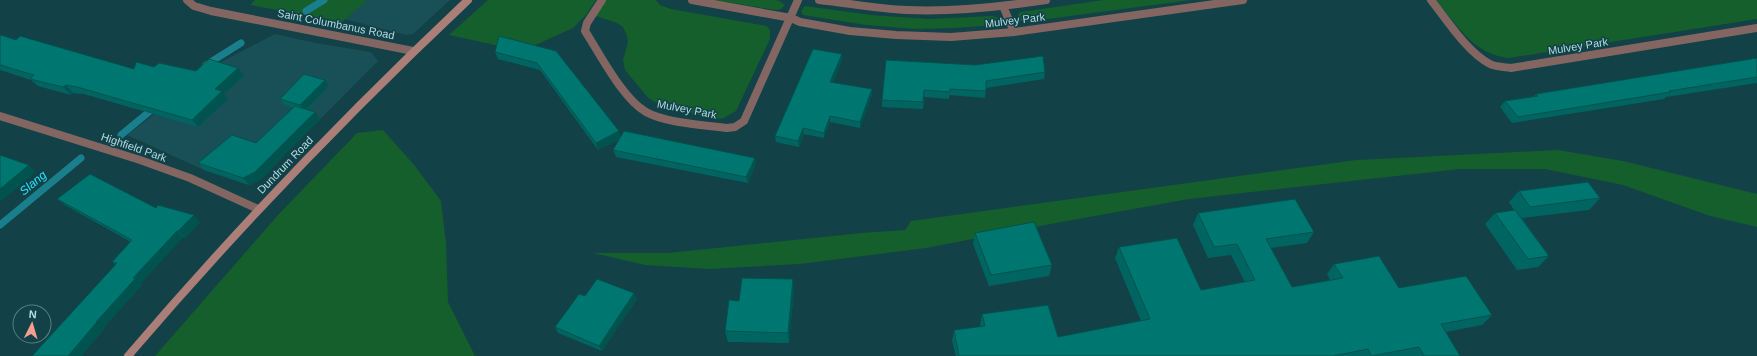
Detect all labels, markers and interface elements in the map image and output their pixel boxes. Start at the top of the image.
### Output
street label: Saint Columbanus Road [276,7,396,41]
street label: Mulvey Park [984,10,1046,30]
street label: Mulvey Park [1547,35,1609,57]
street label: Mulvey Park [656,97,718,121]
street label: Highfield Park [100,130,169,164]
street label: Dundrum Road [255,134,315,196]
water label: Slang [17,168,50,198]
north arrow [12,304,52,344]
text: N [28,308,37,320]

